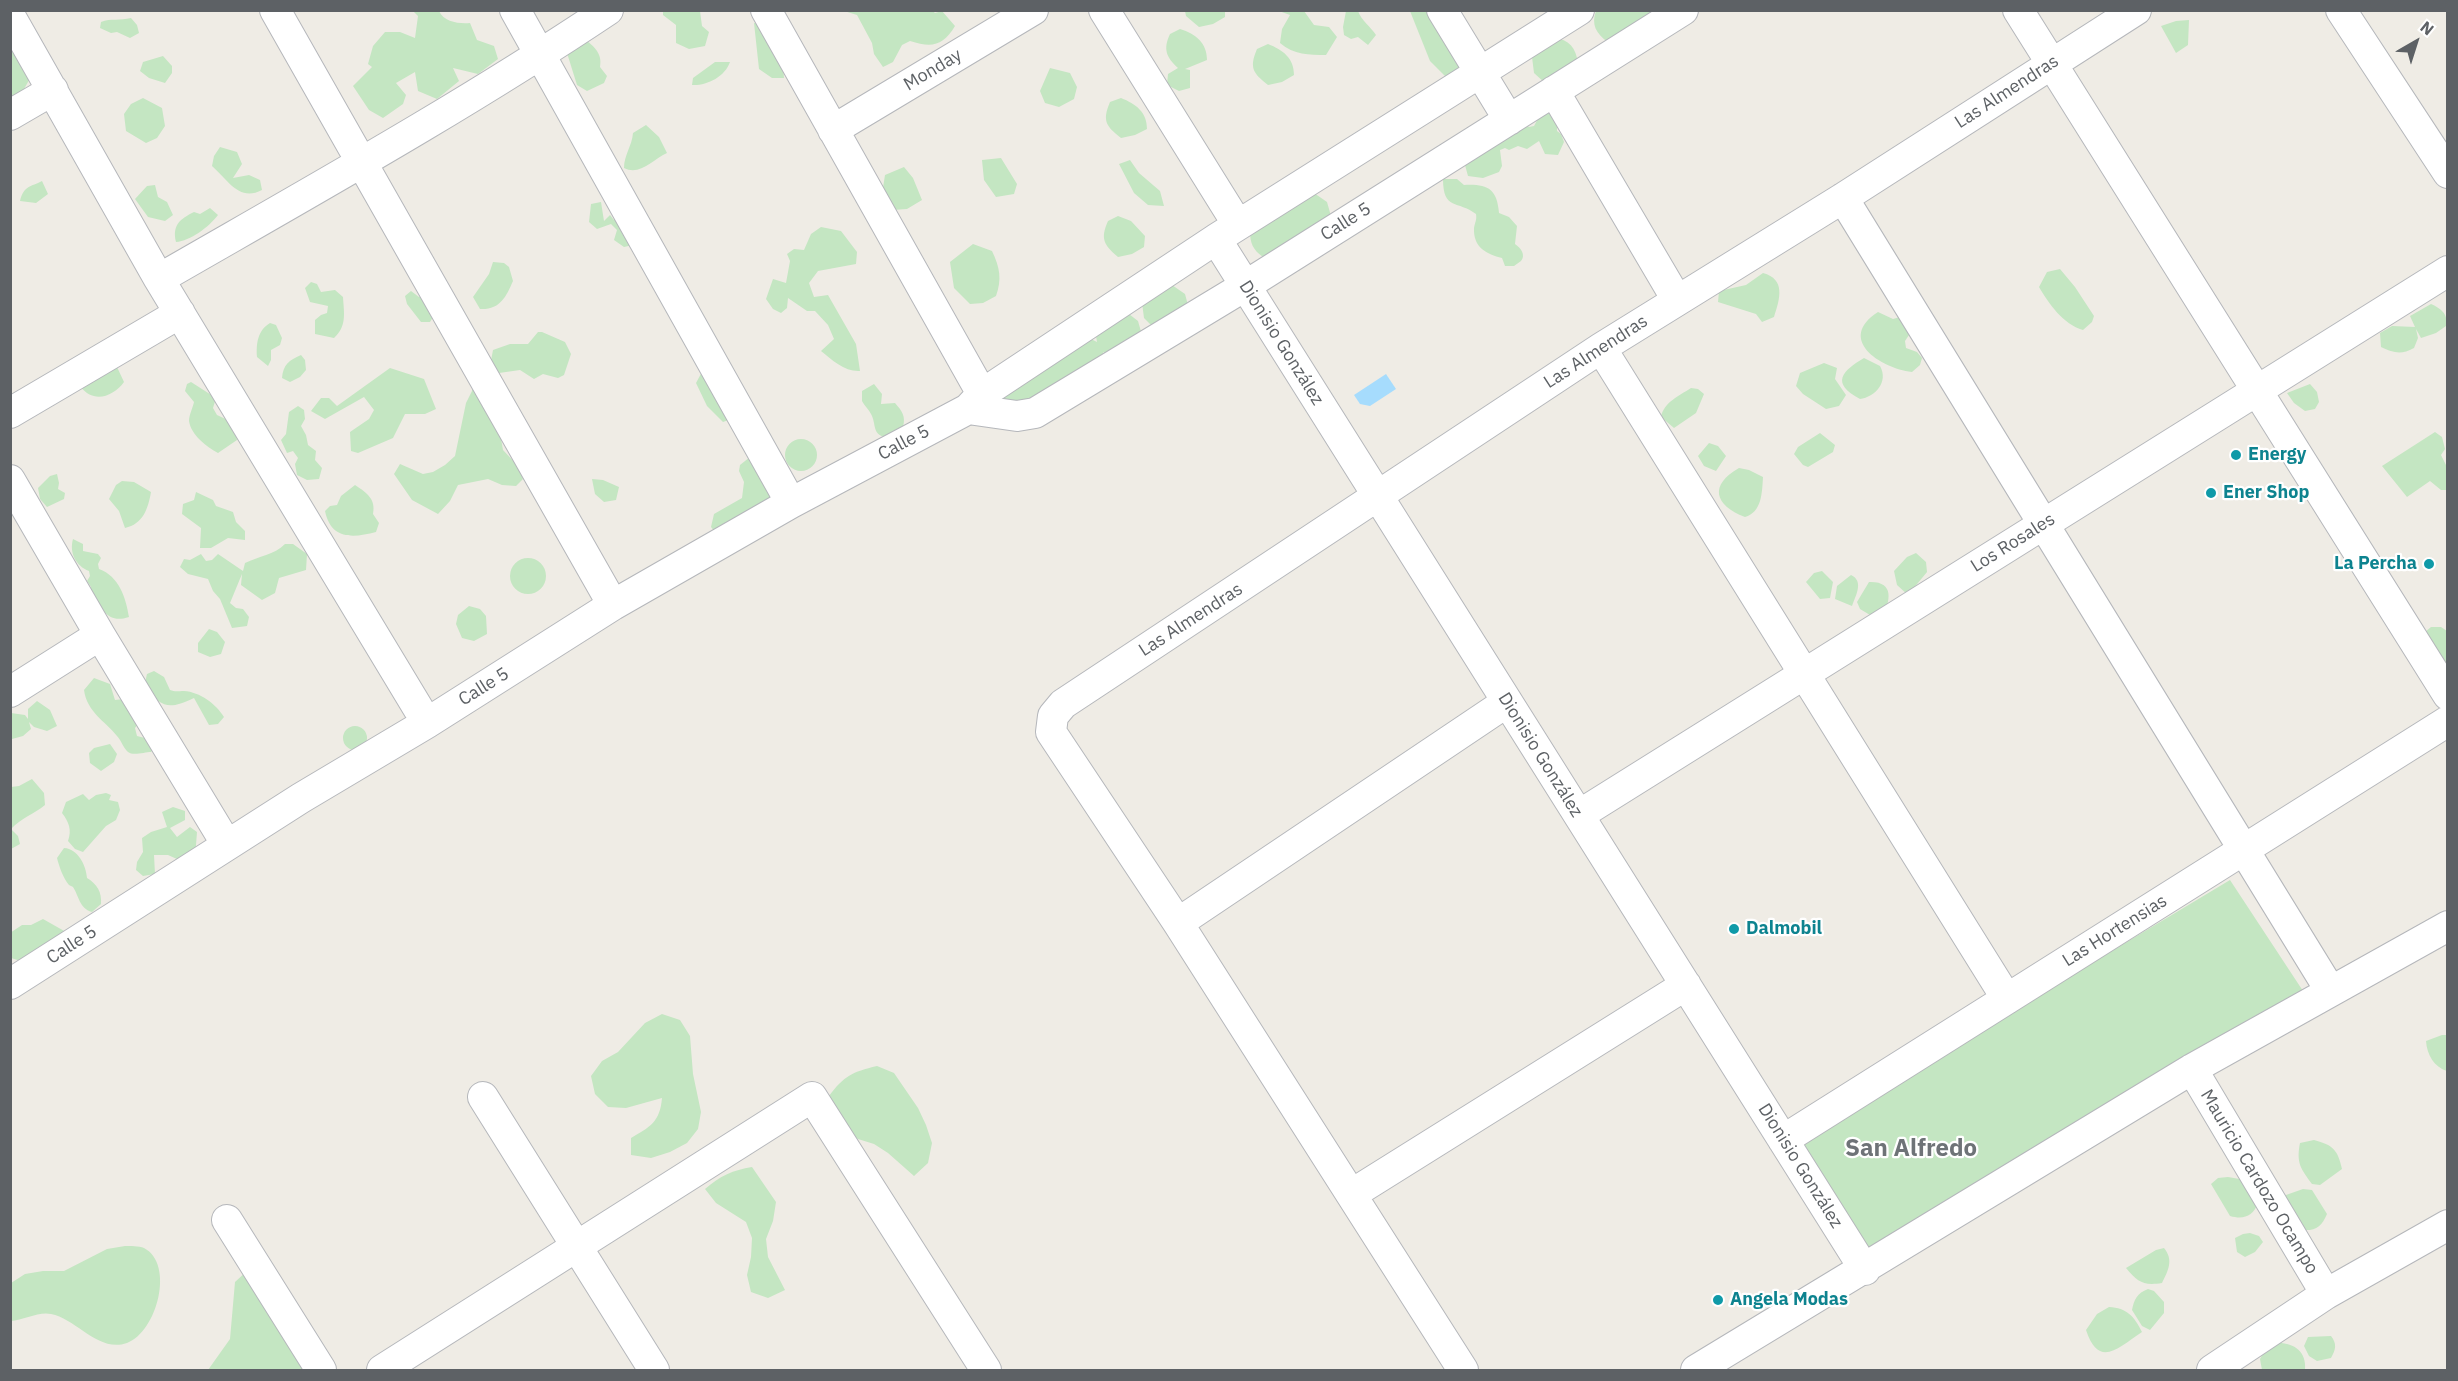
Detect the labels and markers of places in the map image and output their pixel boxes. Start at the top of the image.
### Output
place label: Energy [2248,444,2306,466]
marker: Energy [2229,448,2243,462]
place label: Ener Shop [2223,482,2309,504]
marker: Ener Shop [2204,486,2218,500]
place label: La Percha [2334,553,2417,575]
marker: La Percha [2422,557,2436,571]
place label: Dalmobil [1746,918,1822,940]
marker: Dalmobil [1727,922,1741,936]
place label: Angela Modas [1730,1289,1848,1311]
marker: Angela Modas [1711,1293,1725,1307]

